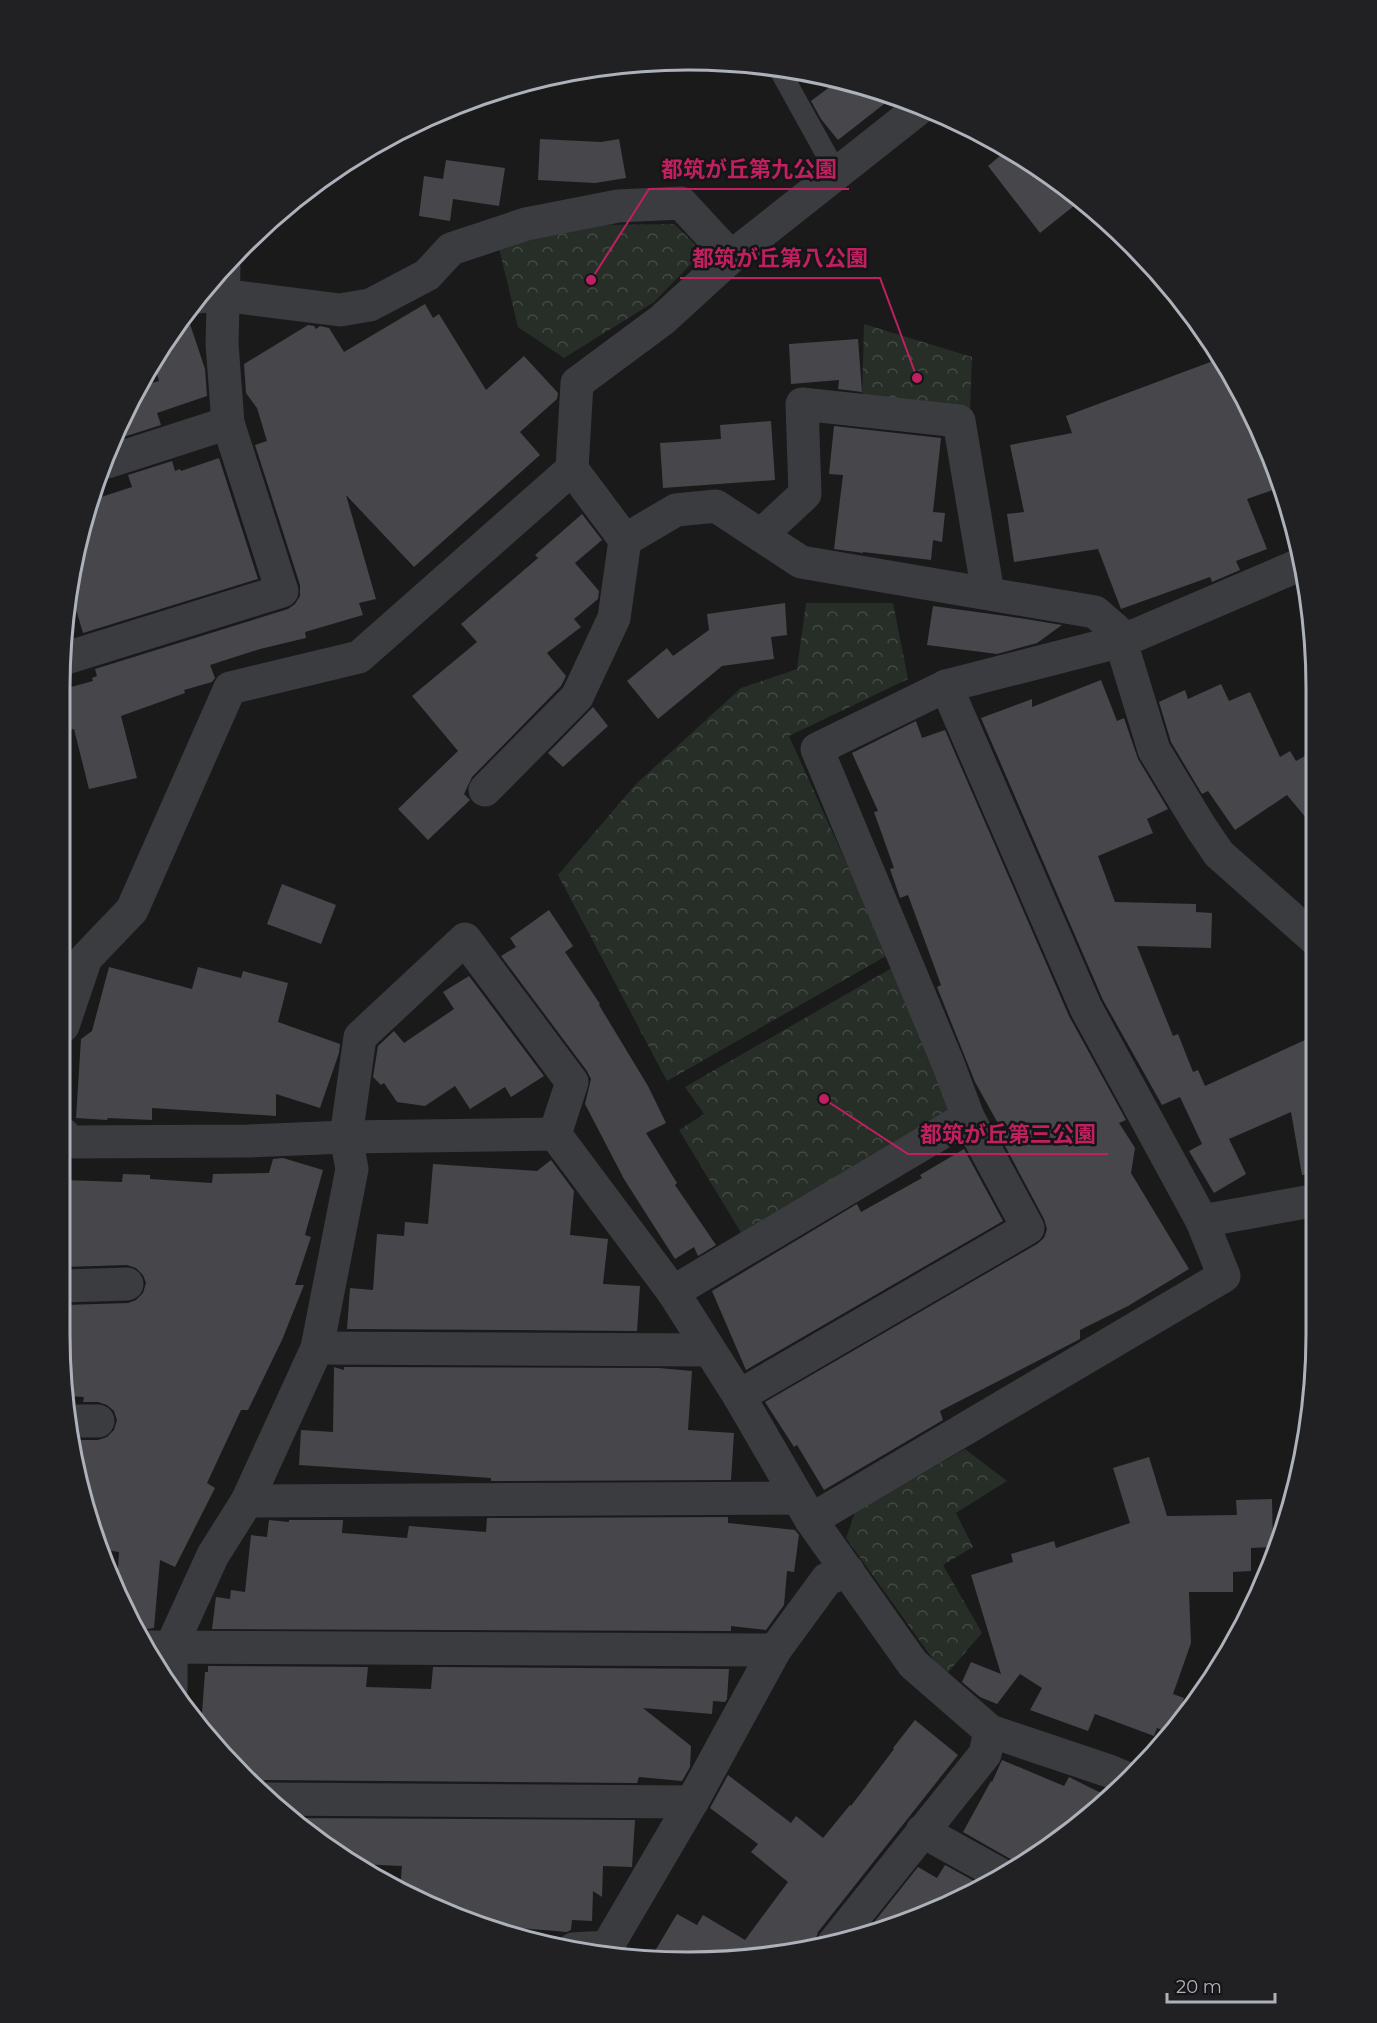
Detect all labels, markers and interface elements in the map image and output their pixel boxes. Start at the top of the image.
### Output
callout: 都筑が丘第九公園 [649,149,849,189]
text: 都筑が丘第九公園 [661,156,837,183]
callout: 都筑が丘第八公園 [680,238,880,278]
text: 都筑が丘第八公園 [692,245,868,272]
callout: 都筑が丘第三公園 [908,1114,1108,1154]
text: 都筑が丘第三公園 [920,1121,1096,1148]
scale bar [1167,1966,1275,2004]
text: 20 m [1176,1976,1222,1998]

